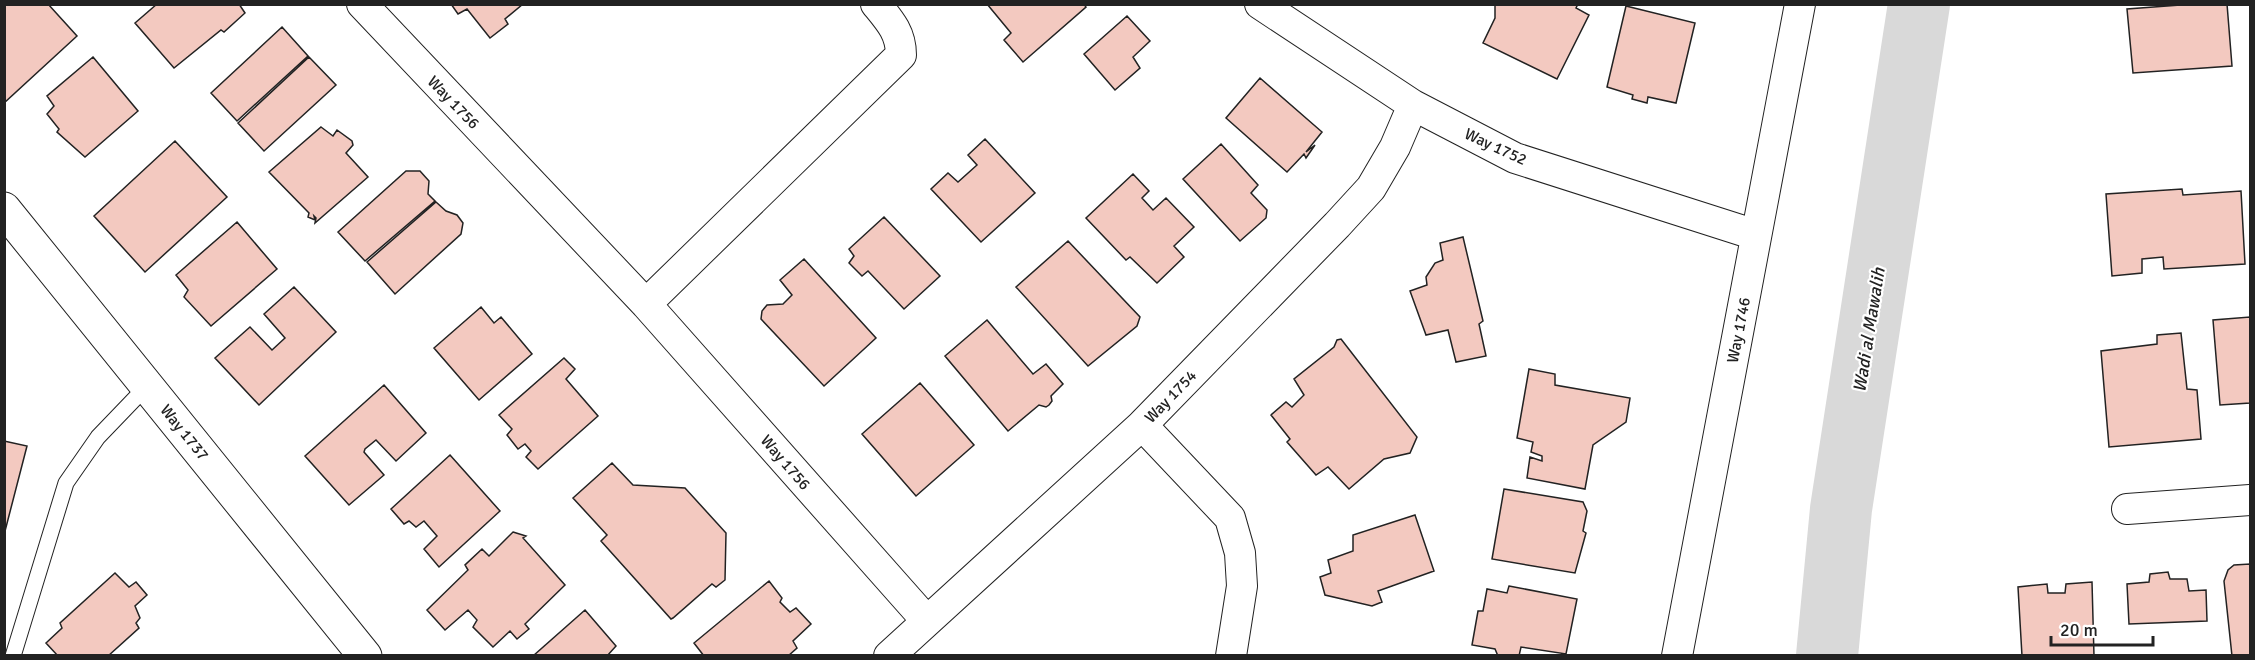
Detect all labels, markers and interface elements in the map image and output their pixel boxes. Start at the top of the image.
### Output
street label: Way 1756 [423,72,484,134]
street label: Way 1752 [1461,124,1530,170]
water label: Wadi al Mawalih [1848,265,1890,394]
street label: Way 1746 [1723,296,1755,365]
street label: Way 1754 [1140,366,1201,428]
street label: Way 1737 [156,400,213,465]
street label: Way 1756 [756,431,815,494]
scale bar [2051,609,2153,647]
text: 20 m [2060,619,2098,641]

